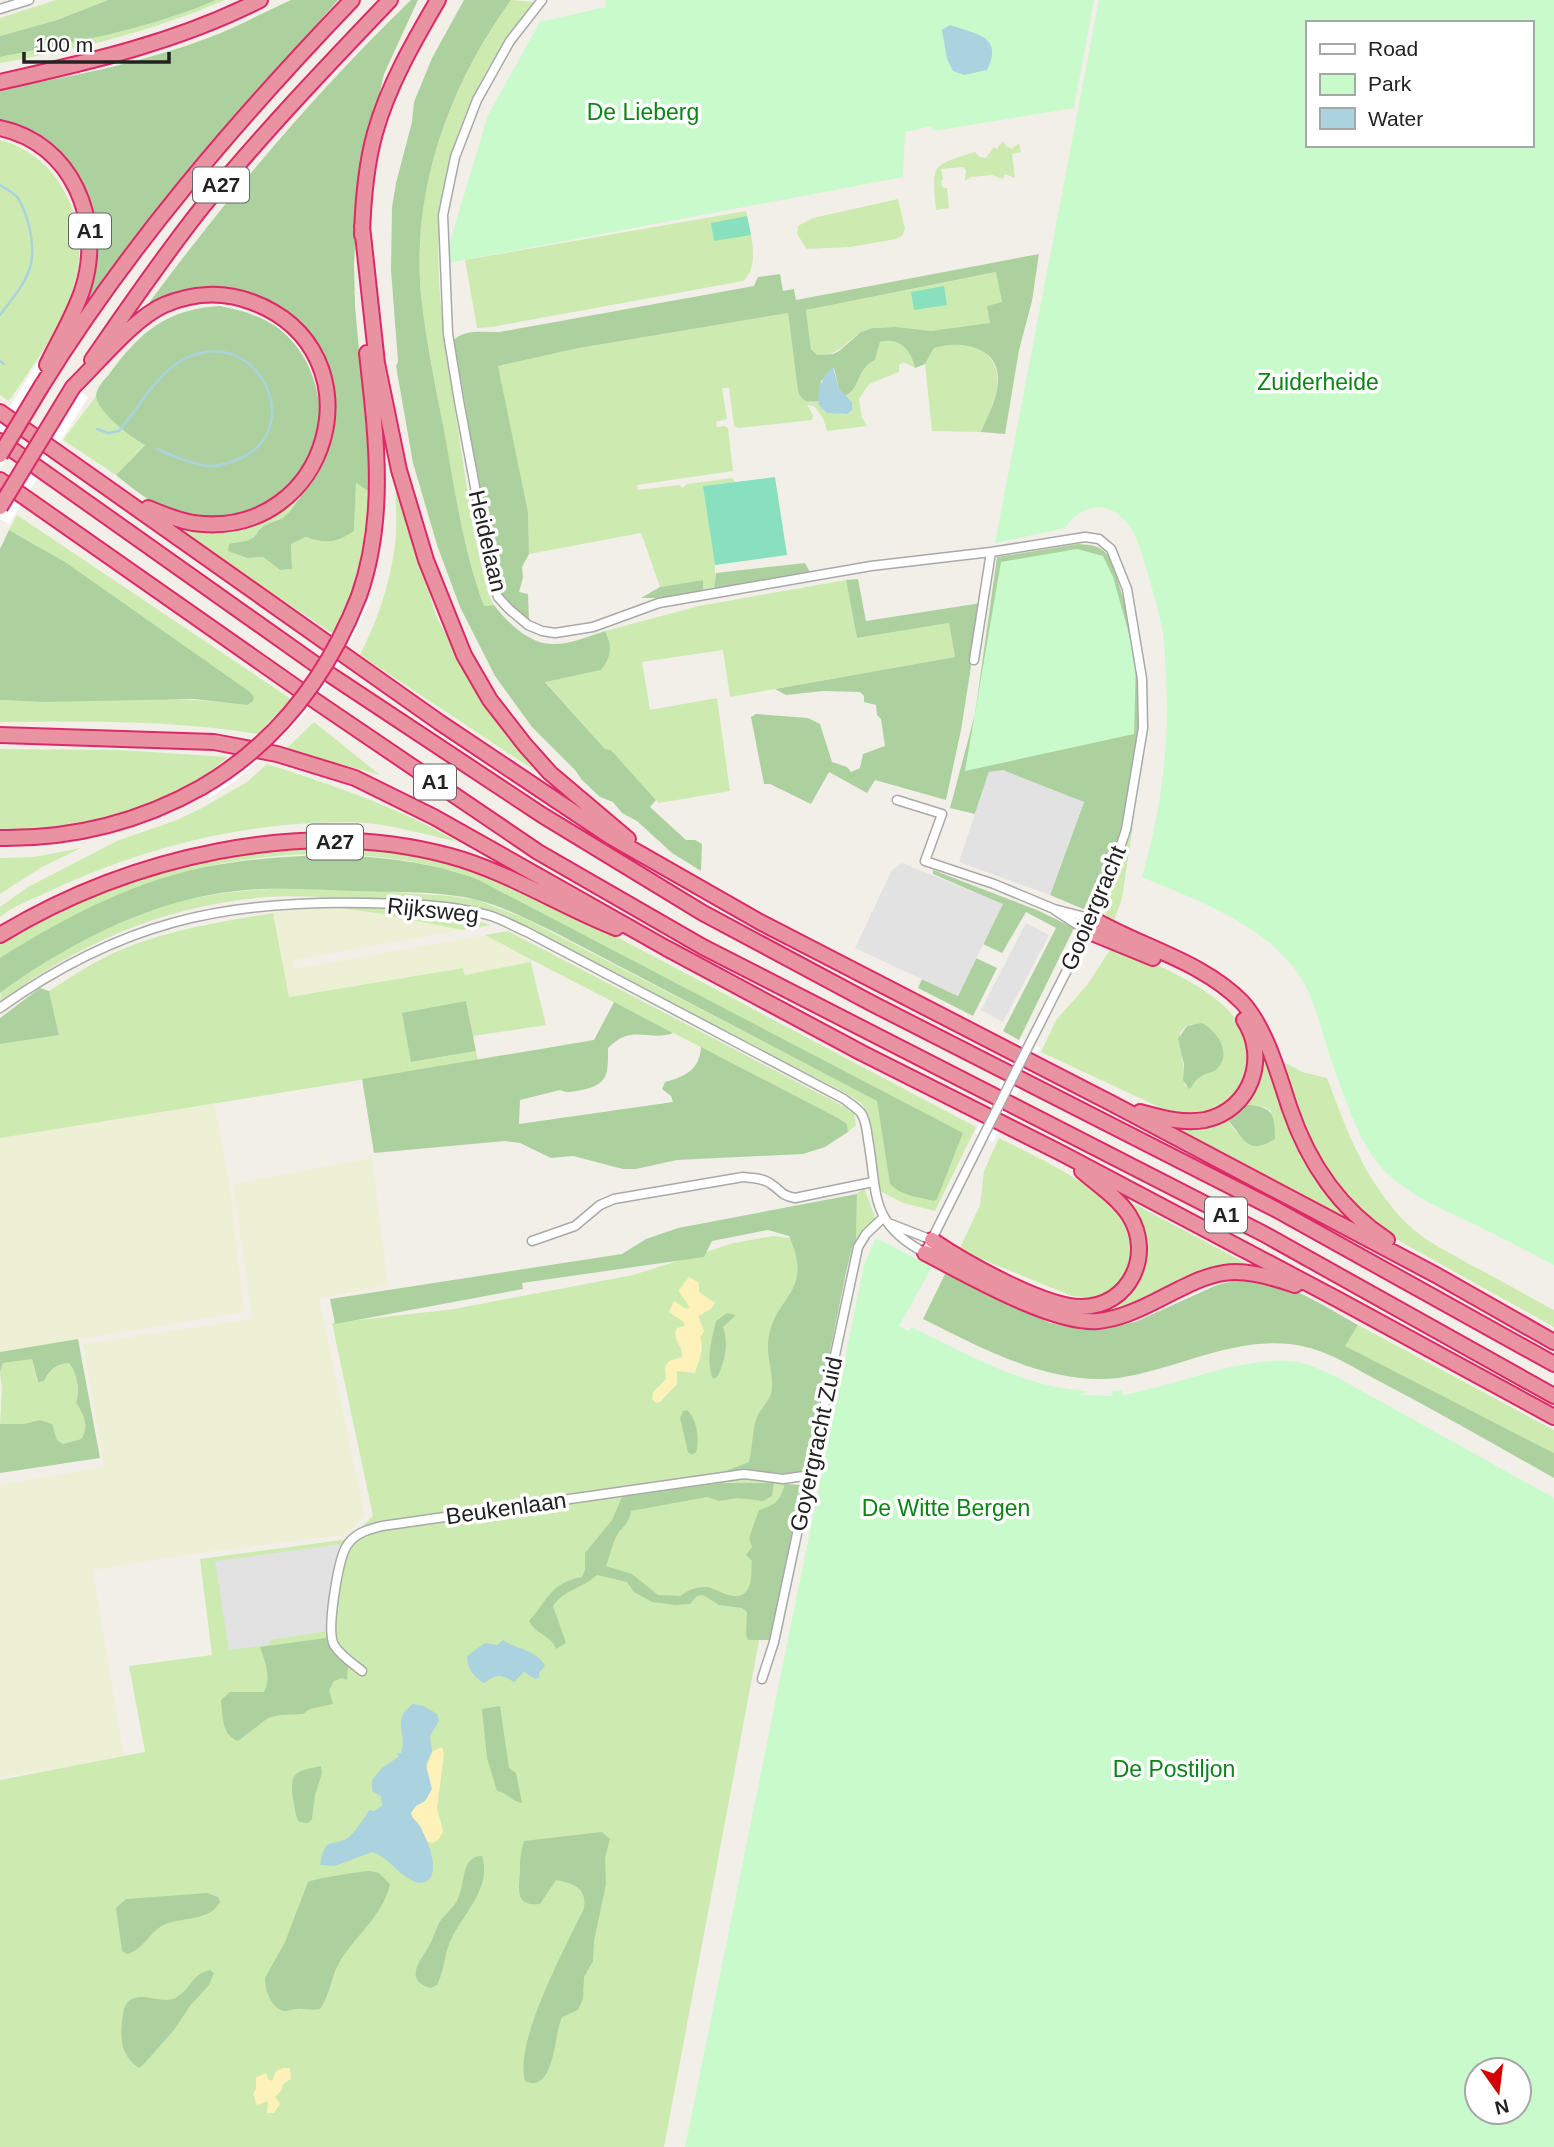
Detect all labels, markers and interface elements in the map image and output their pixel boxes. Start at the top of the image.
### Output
scale bar [24,21,170,65]
legend [1306,21,1533,147]
text: 100 m [35,33,93,56]
text: Road [1368,37,1418,60]
text: Park [1368,72,1412,95]
park label: De Lieberg [587,99,699,125]
text: Water [1368,107,1423,130]
road number: A27 [193,168,249,202]
road number: A1 [69,214,111,248]
park label: Zuiderheide [1257,369,1379,395]
street label: Heidelaan [464,488,512,594]
road number: A1 [414,764,456,800]
road number: A27 [307,824,363,860]
street label: Gooiergracht [1055,841,1131,974]
street label: Rijksweg [386,892,480,928]
road number: A1 [1205,1198,1247,1232]
street label: Goyergracht Zuid [785,1354,847,1534]
street label: Beukenlaan [444,1487,568,1529]
park label: De Witte Bergen [862,1495,1030,1521]
park label: De Postiljon [1113,1756,1235,1782]
north arrow [1463,2056,1533,2126]
text: N [1493,2095,1511,2119]

